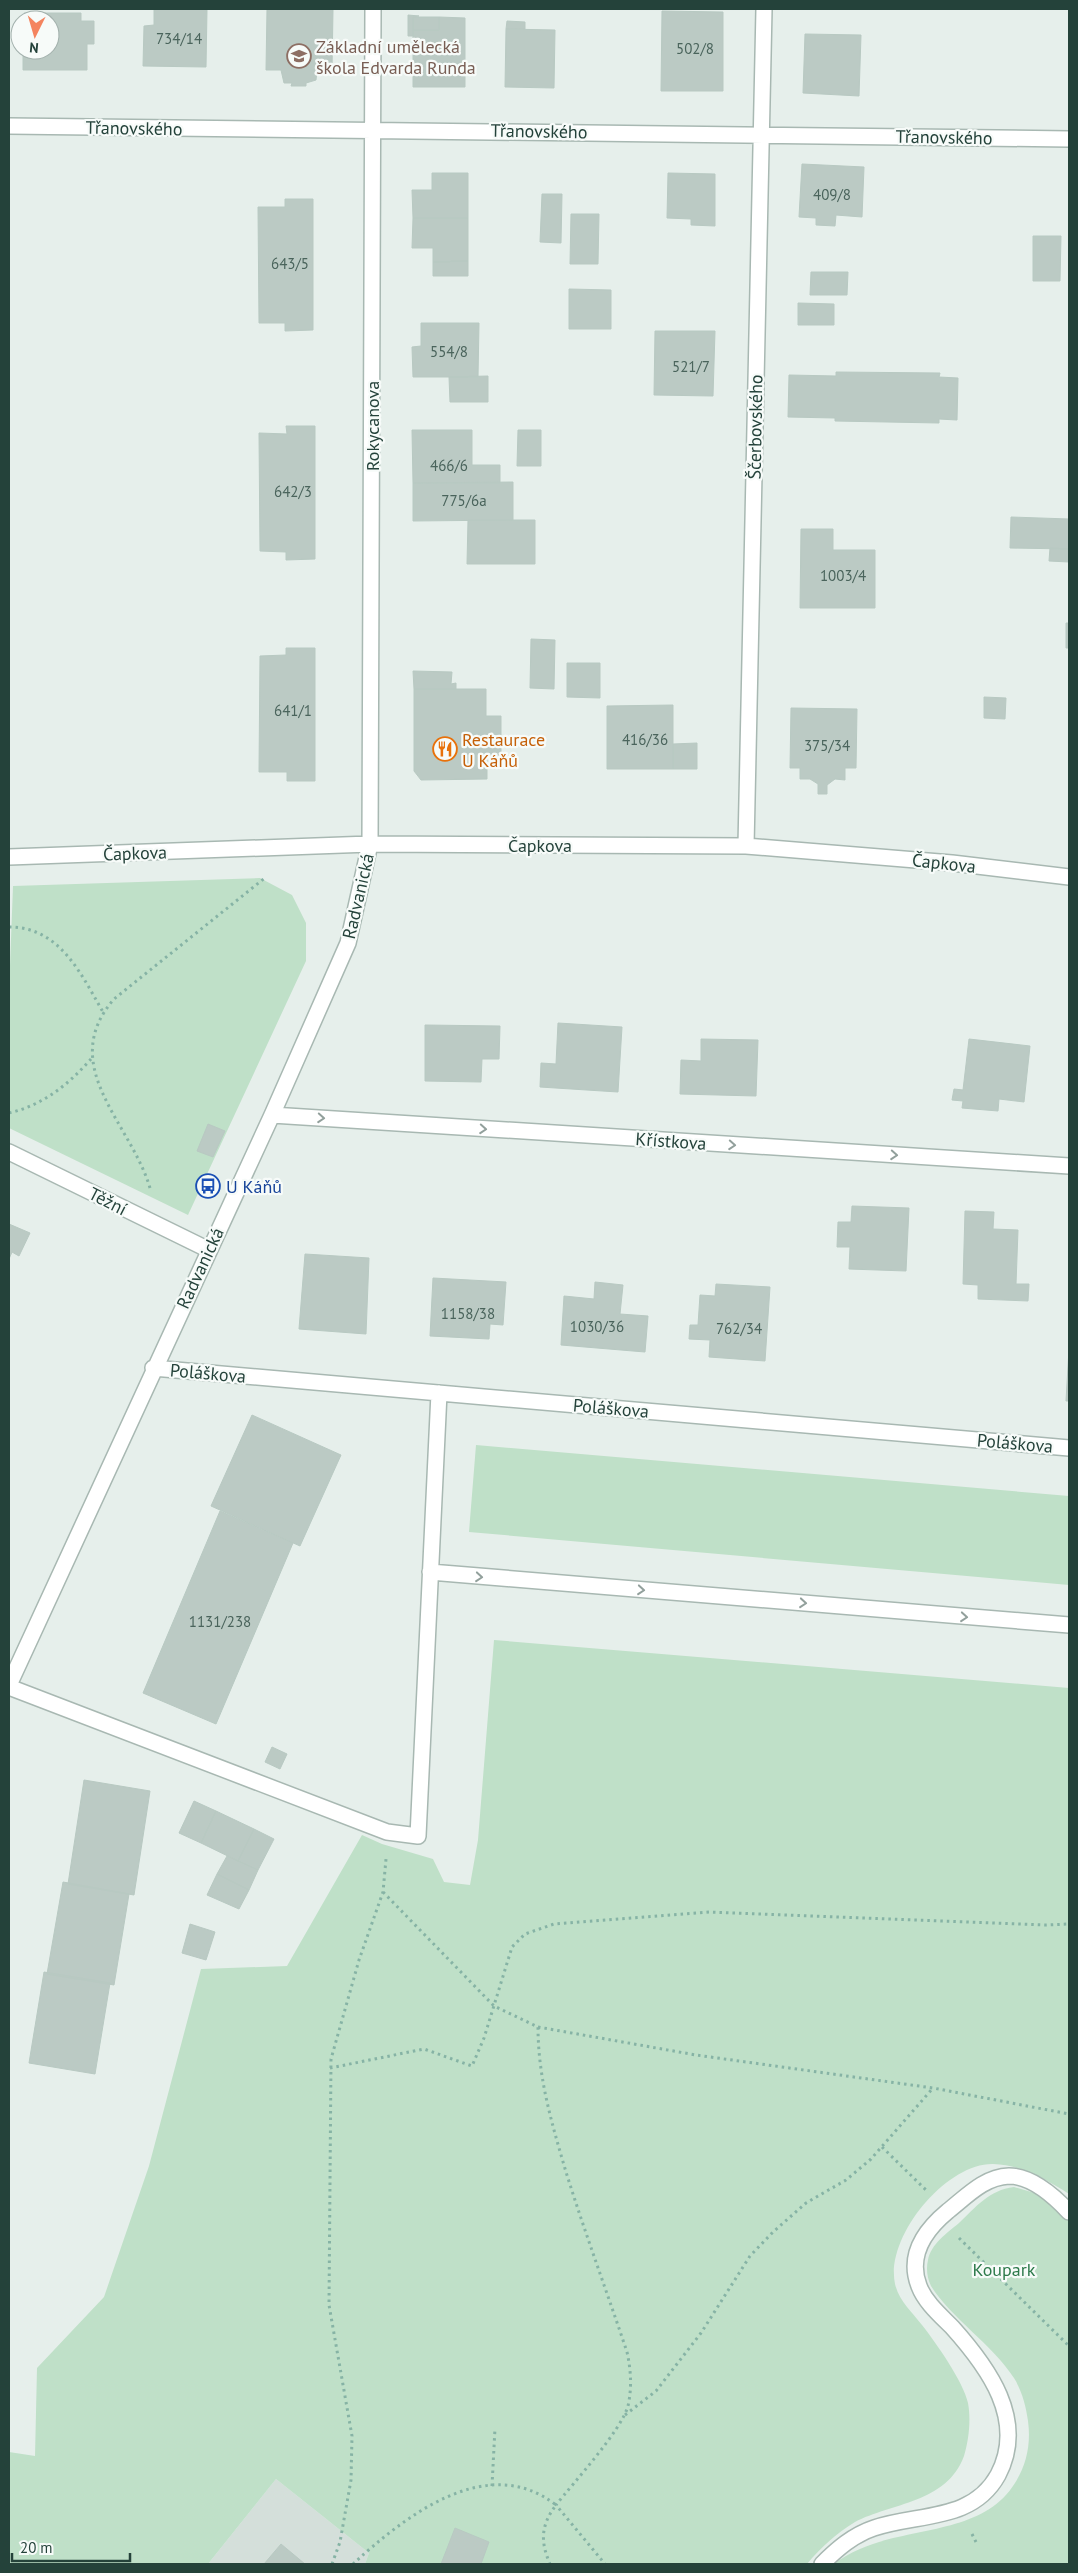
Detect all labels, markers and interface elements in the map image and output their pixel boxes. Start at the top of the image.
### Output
north arrow [10,10,60,60]
house number: 734/14 [156,29,202,48]
place label: Základní umělecká škola Edvarda Runda [316,35,476,79]
text: N [28,39,39,57]
house number: 502/8 [676,39,714,58]
school or university icon: Základní umělecká škola Edvarda Runda [286,43,312,69]
street label: Třanovského [85,116,183,140]
street label: Třanovského [490,119,588,143]
street label: Třanovského [895,125,993,149]
house number: 409/8 [813,185,851,204]
house number: 643/5 [271,254,309,273]
house number: 554/8 [430,342,468,361]
house number: 521/7 [672,357,710,376]
street label: Ščerbovského [743,374,767,480]
street label: Rokycanova [361,381,384,471]
house number: 466/6 [430,456,468,475]
house number: 642/3 [274,482,312,501]
house number: 775/6a [441,491,487,510]
house number: 1003/4 [820,566,866,585]
house number: 641/1 [274,701,312,720]
place label: Restaurace U Káňů [462,728,545,772]
house number: 416/36 [622,730,668,749]
restaurant icon: Restaurace U Káňů [432,736,458,762]
house number: 375/34 [804,736,850,755]
street label: Čapkova [508,834,572,857]
street label: Čapkova [103,840,167,866]
street label: Čapkova [911,848,977,878]
street label: Radvanická [337,851,379,941]
one-way arrow [317,1113,325,1124]
one-way arrow [479,1123,487,1134]
street label: Křístkova [635,1127,707,1155]
one-way arrow [728,1139,736,1150]
one-way arrow [891,1150,899,1161]
bus stop icon: U Káňů [195,1173,221,1199]
place label: U Káňů [226,1175,282,1198]
street label: Těžní [85,1182,131,1220]
street label: Radvanická [171,1224,229,1312]
house number: 1158/38 [441,1304,495,1323]
house number: 1030/36 [570,1317,624,1336]
house number: 762/34 [716,1319,762,1338]
street label: Poláškova [169,1358,247,1388]
street label: Poláškova [572,1393,650,1423]
street label: Poláškova [976,1428,1054,1458]
one-way arrow [475,1571,483,1582]
one-way arrow [637,1584,645,1595]
one-way arrow [799,1598,807,1609]
one-way arrow [961,1611,969,1622]
house number: 1131/238 [189,1612,251,1631]
park label: Koupark [973,2258,1036,2281]
scale bar [12,2530,130,2562]
text: 20 m [20,2538,53,2557]

